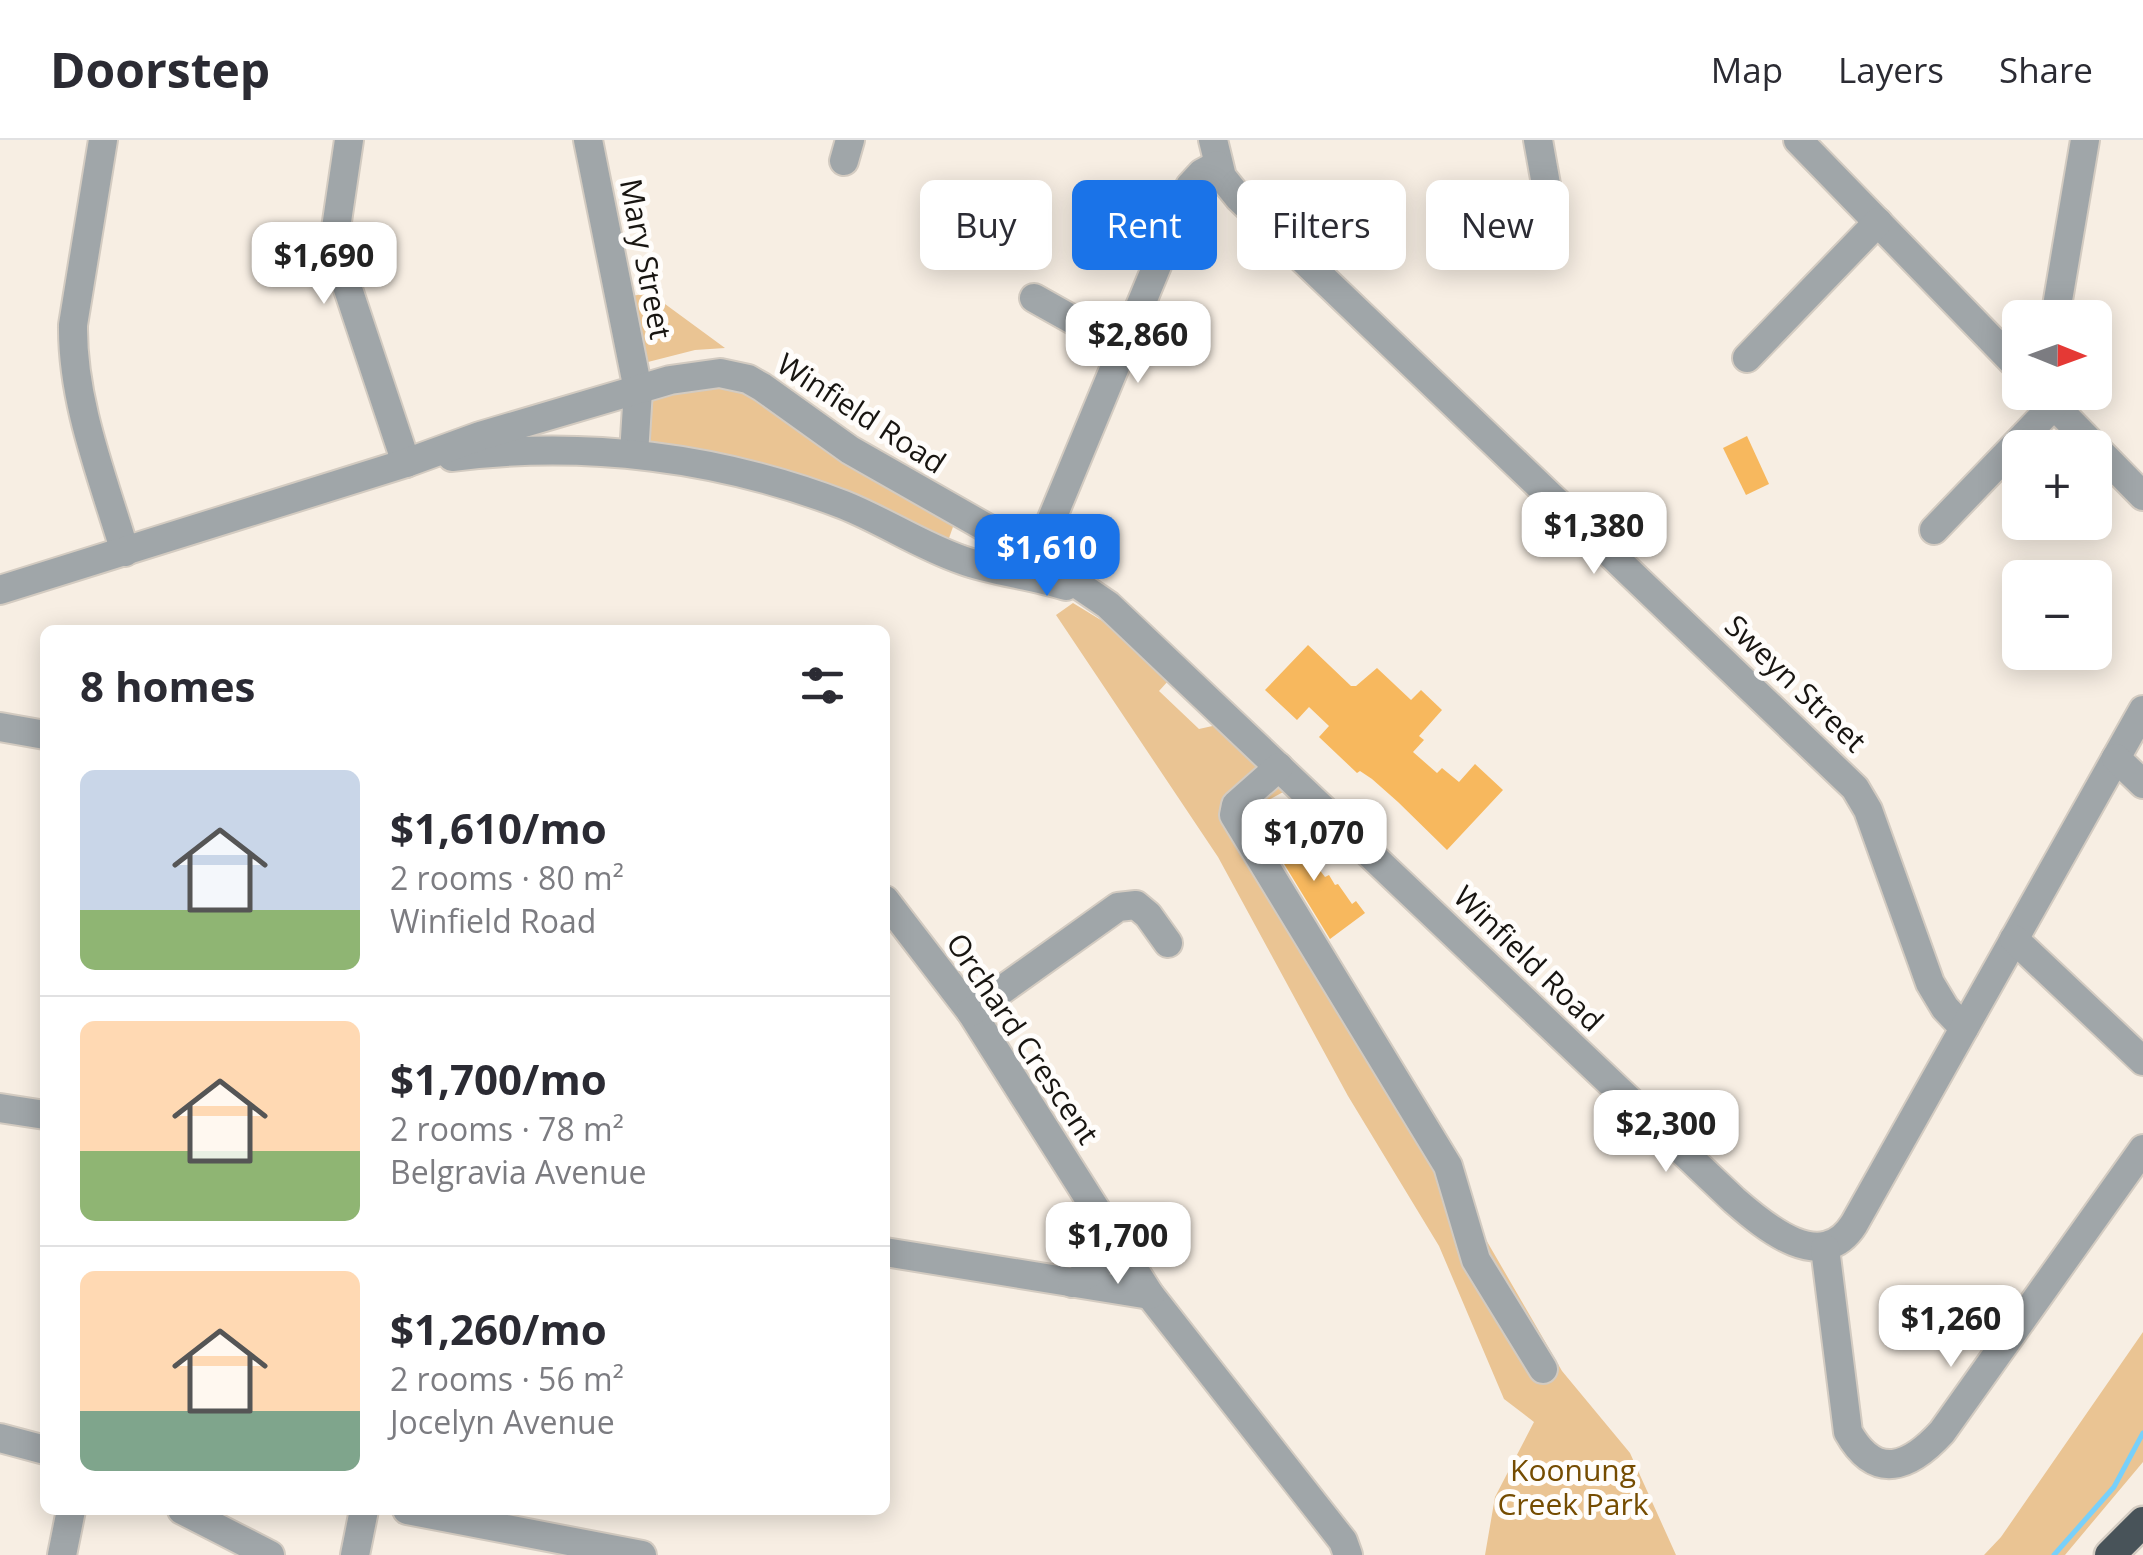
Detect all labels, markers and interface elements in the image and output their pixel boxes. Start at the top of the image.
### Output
text: Doorstep [50,37,270,102]
text: Map [1711,46,1783,93]
text: Layers [1838,46,1944,93]
text: Share [1999,46,2093,93]
street label: Mary Street [611,175,682,342]
chip: Buy [920,180,1052,270]
chip: Rent [1072,180,1217,270]
chip: Filters [1237,180,1406,270]
chip: New [1426,180,1569,270]
pin: $1,690 [243,222,405,307]
text: $1,690 [274,233,374,276]
north arrow [2002,300,2112,410]
map controls [2002,300,2112,670]
pin: $2,860 [1057,301,1219,386]
text: $2,860 [1088,312,1188,355]
street label: Winfield Road [770,343,954,483]
button: + [2002,430,2112,540]
pin: $1,380 [1513,492,1675,577]
text: $1,380 [1544,503,1644,546]
pin: $1,610 [966,514,1128,599]
text: $1,610 [997,525,1097,568]
button: − [2002,560,2112,670]
street label: Sweyn Street [1716,605,1876,761]
text: 8 homes [80,657,255,714]
icon: filters [795,658,850,713]
text: $1,610/mo [390,799,607,856]
pin: $1,070 [1233,799,1395,884]
icon: home [160,810,280,930]
text: $1,070 [1264,810,1364,853]
text: 2 rooms · 80 m² [390,856,624,899]
street label: Winfield Road [1445,876,1613,1040]
text: Winfield Road [390,899,596,942]
street label: Orchard Crescent [937,925,1109,1152]
text: $1,700/mo [390,1050,607,1107]
icon: home [160,1061,280,1181]
pin: $2,300 [1585,1090,1747,1175]
text: $2,300 [1616,1101,1716,1144]
text: 2 rooms · 78 m² [390,1107,624,1150]
text: Belgravia Avenue [390,1150,647,1193]
pin: $1,700 [1037,1202,1199,1287]
text: $1,700 [1068,1213,1168,1256]
pin: $1,260 [1870,1285,2032,1370]
text: $1,260 [1901,1296,2001,1339]
text: $1,260/mo [390,1300,607,1357]
icon: home [160,1311,280,1431]
text: 2 rooms · 56 m² [390,1357,624,1400]
text: Jocelyn Avenue [390,1400,615,1443]
park label: Koonung Creek Park [1497,1449,1649,1524]

